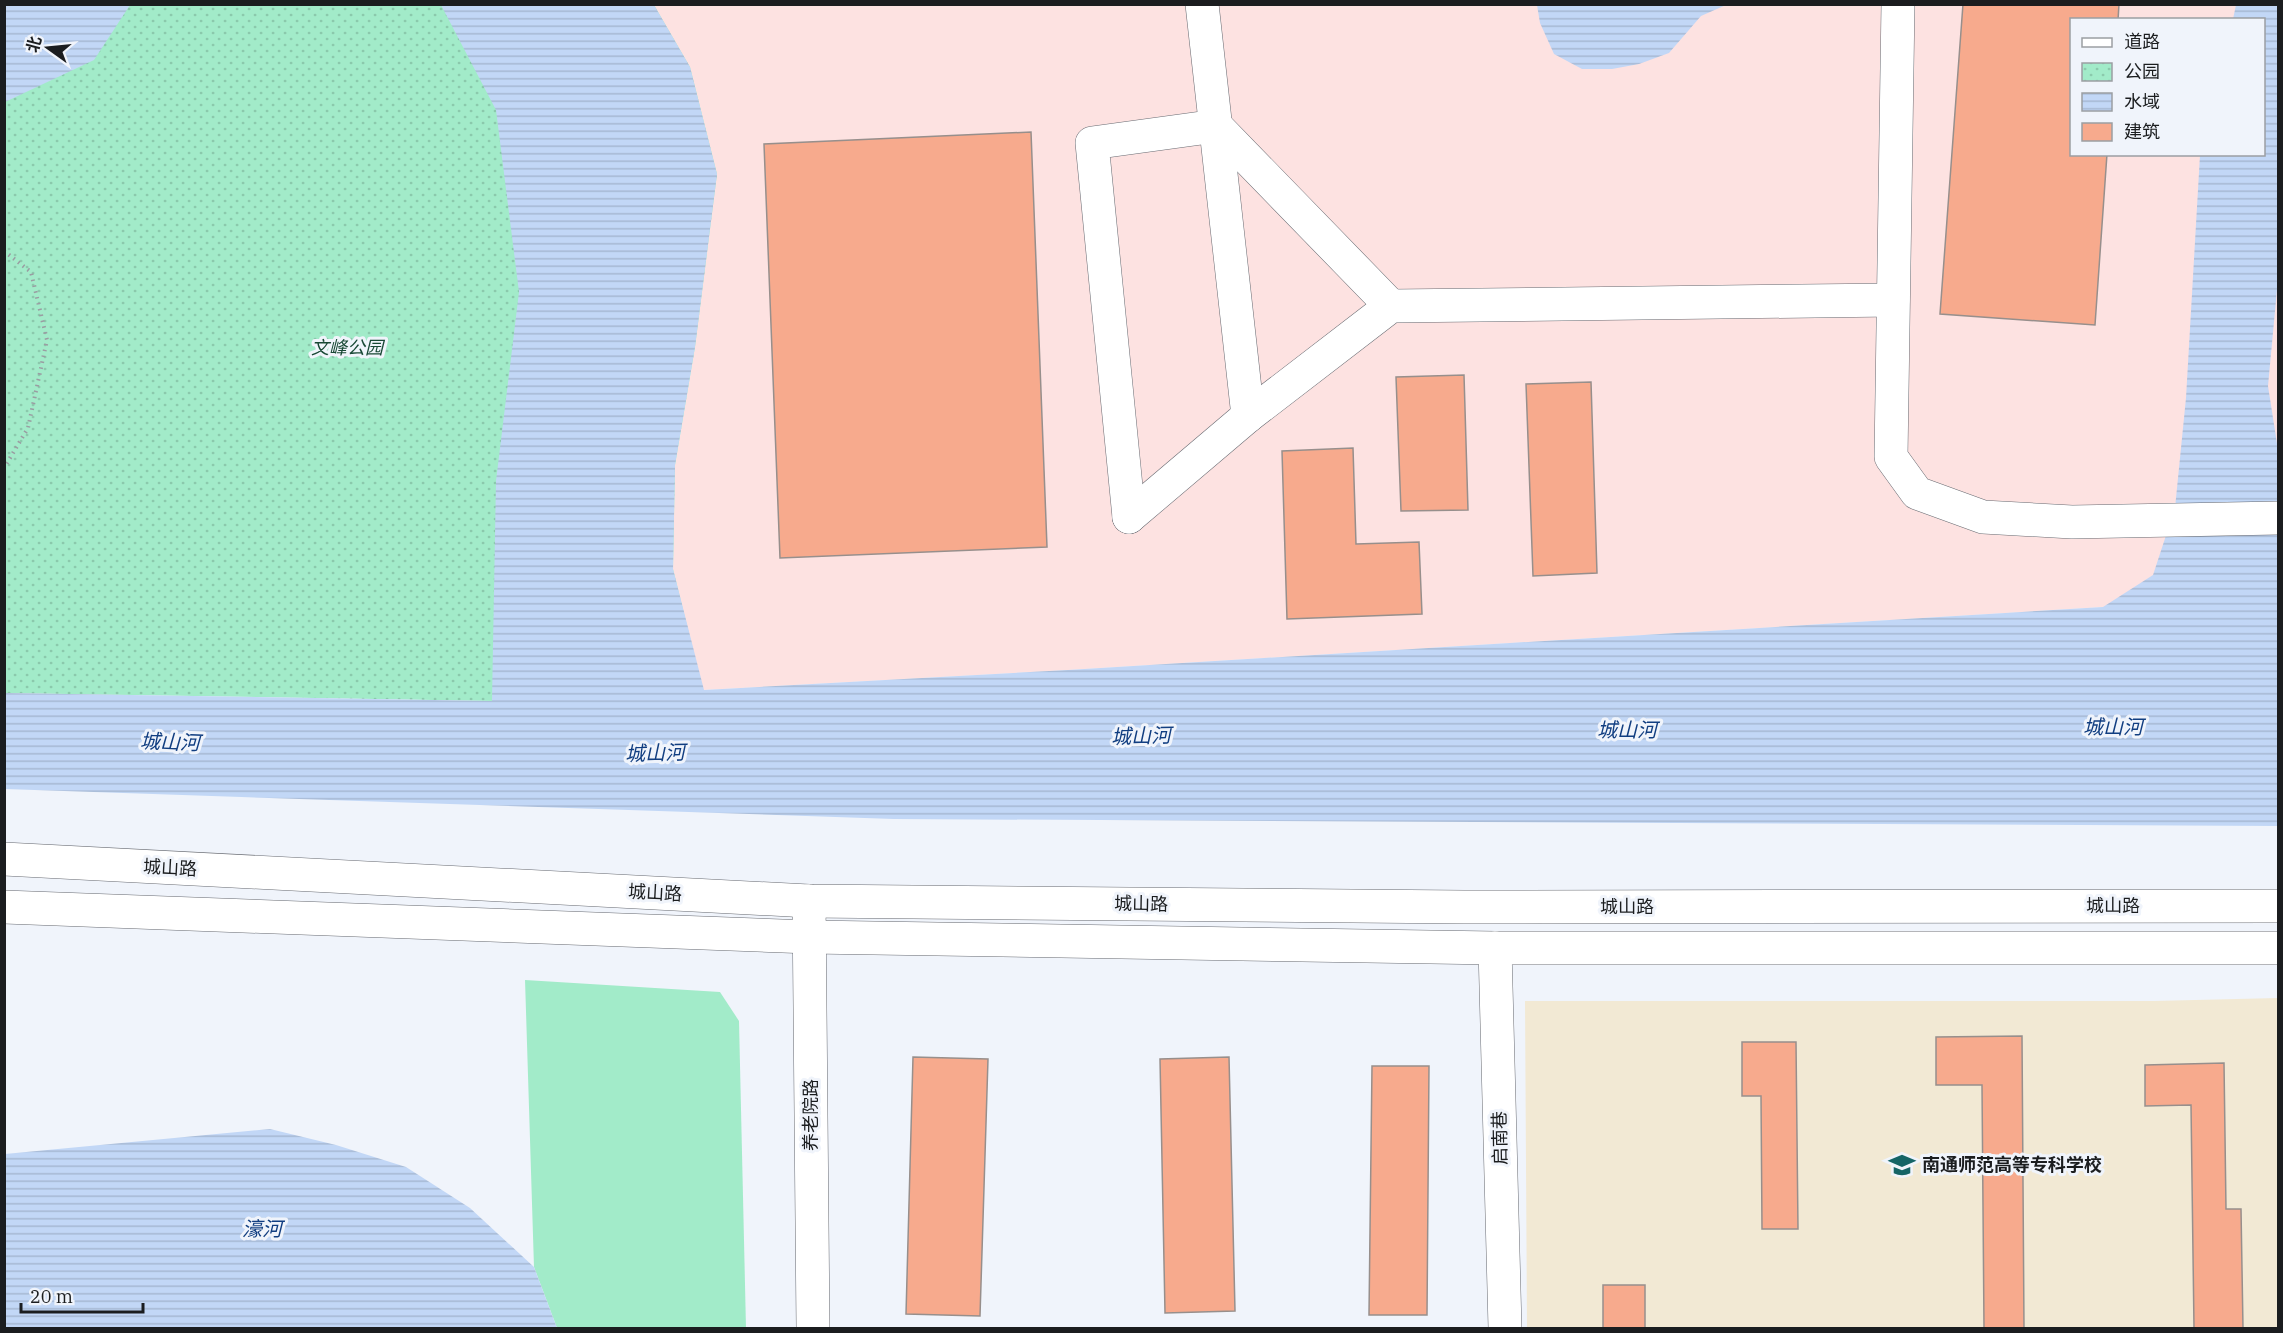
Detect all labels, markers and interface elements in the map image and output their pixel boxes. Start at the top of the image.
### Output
north arrow [18,18,78,78]
legend [2070,18,2265,156]
text: 道路 [2124,30,2160,53]
text: 北 [22,34,45,54]
text: 公园 [2124,60,2160,83]
text: 水域 [2124,90,2160,113]
text: 建筑 [2124,120,2160,143]
park label: 文峰公园 [311,336,386,359]
water label: 城山河 [2083,713,2147,740]
water label: 城山河 [1597,716,1661,743]
water label: 城山河 [1111,721,1175,750]
water label: 城山河 [140,727,204,756]
water label: 城山河 [625,738,689,767]
street label: 城山路 [142,855,198,880]
street label: 城山路 [627,880,683,905]
street label: 城山路 [1114,892,1168,915]
street label: 城山路 [2086,894,2140,917]
street label: 城山路 [1600,895,1654,918]
street label: 养老院路 [799,1079,822,1151]
street label: 启南巷 [1488,1111,1511,1165]
school or university icon: 南通师范高等专科学校 [1887,1150,1917,1180]
place label: 南通师范高等专科学校 [1922,1153,2102,1176]
water label: 濠河 [242,1215,286,1242]
scale bar [21,1276,142,1314]
text: 20 m [30,1285,73,1308]

